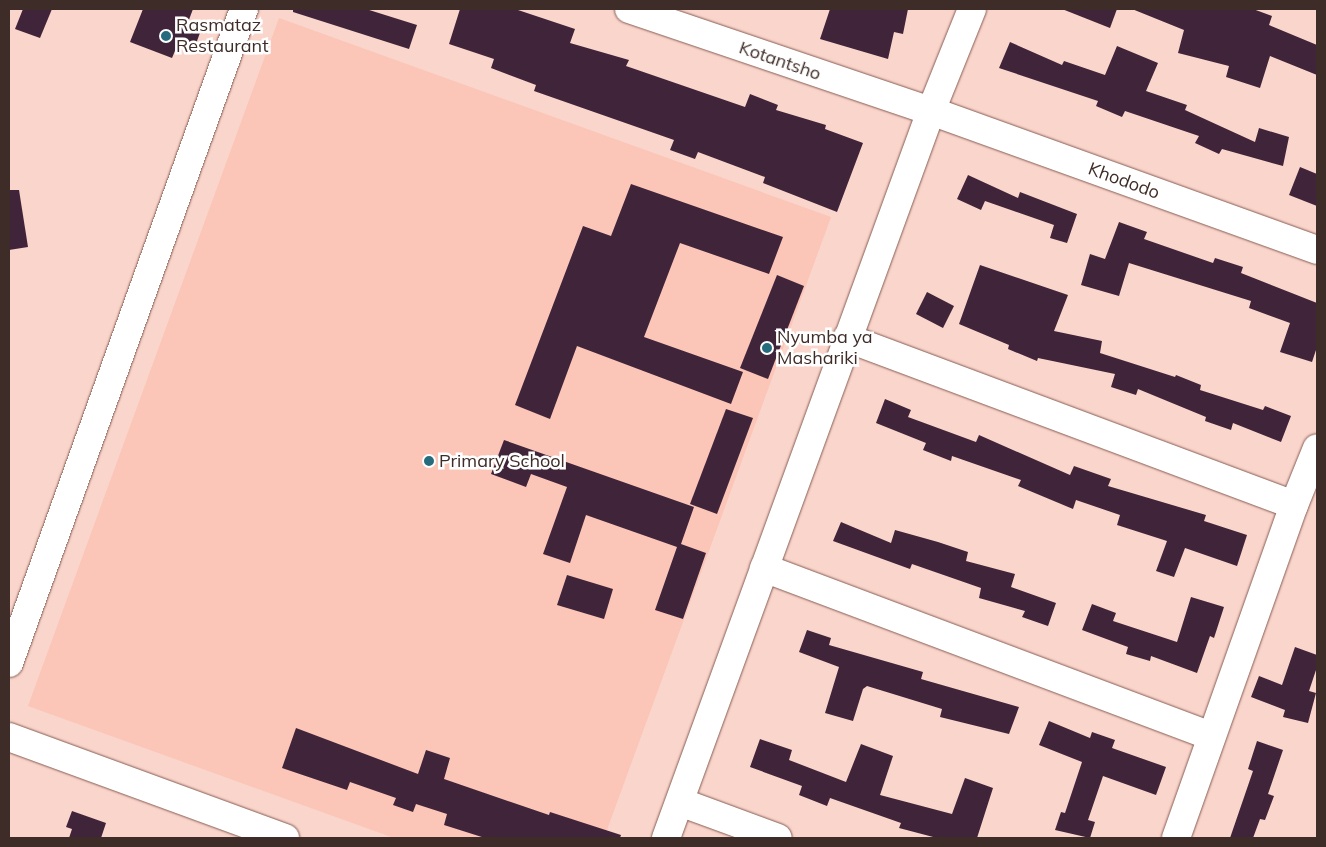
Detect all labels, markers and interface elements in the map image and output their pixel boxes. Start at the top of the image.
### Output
place label: Rasmataz Restaurant [176,15,268,58]
marker: Rasmataz Restaurant [160,30,172,42]
street label: Kotantsho [736,37,824,85]
street label: Khododo [1085,158,1163,204]
place label: Nyumba ya Mashariki [777,327,873,369]
marker: Nyumba ya Mashariki [761,342,773,354]
place label: Primary School [439,450,565,472]
marker: Primary School [423,455,435,467]

